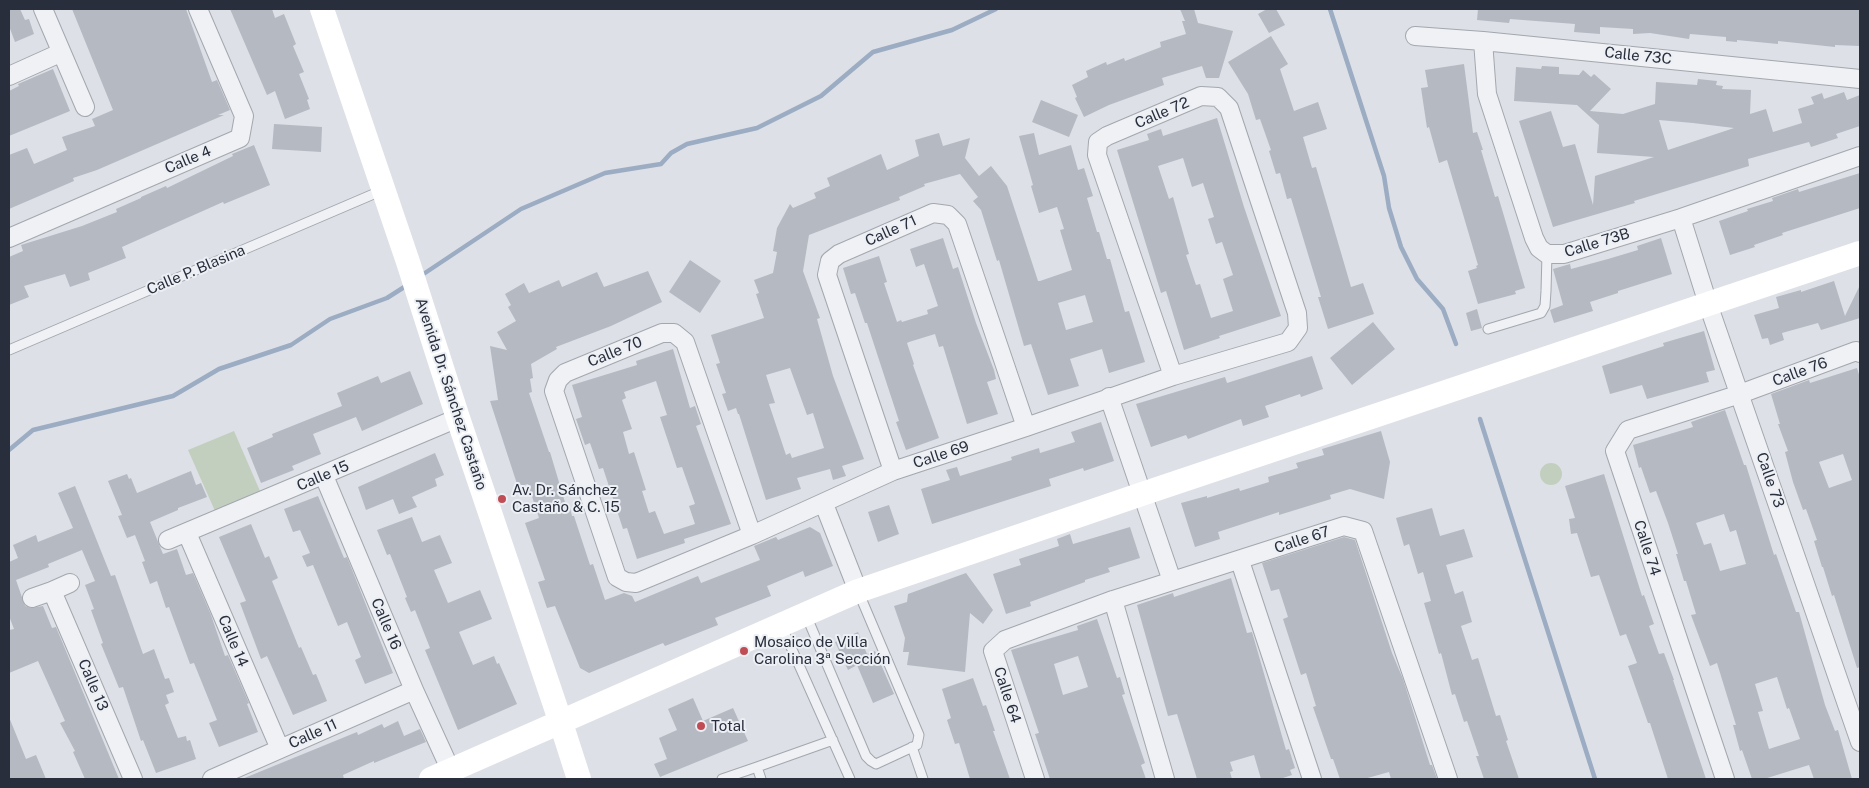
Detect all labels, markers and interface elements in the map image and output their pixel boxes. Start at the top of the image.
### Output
street label: Calle 73C [1603,44,1673,68]
street label: Calle 72 [1132,94,1192,132]
street label: Calle 4 [162,142,214,178]
street label: Calle 71 [862,212,920,250]
street label: Calle 73B [1562,225,1632,261]
street label: Calle P. Blasina [144,241,248,299]
street label: Avenida Dr. Sánchez Castaño [411,296,491,492]
street label: Calle 70 [585,333,645,371]
street label: Calle 76 [1770,354,1830,390]
street label: Calle 69 [911,438,971,472]
street label: Calle 73 [1752,450,1788,510]
street label: Calle 15 [294,457,352,495]
place label: Av. Dr. Sánchez Castaño & C. 15 [512,481,620,516]
marker: Av. Dr. Sánchez Castaño & C. 15 [496,493,508,505]
street label: Calle 74 [1630,518,1664,578]
street label: Calle 67 [1272,523,1332,557]
street label: Calle 16 [367,595,405,653]
street label: Calle 14 [214,612,252,670]
place label: Mosaico de Villa Carolina 3ª Sección [754,633,890,668]
marker: Mosaico de Villa Carolina 3ª Sección [738,645,750,657]
street label: Calle 13 [74,656,112,714]
street label: Calle 64 [989,665,1025,725]
street label: Calle 11 [286,715,340,753]
place label: Total [711,717,746,735]
marker: Total [695,720,707,732]

